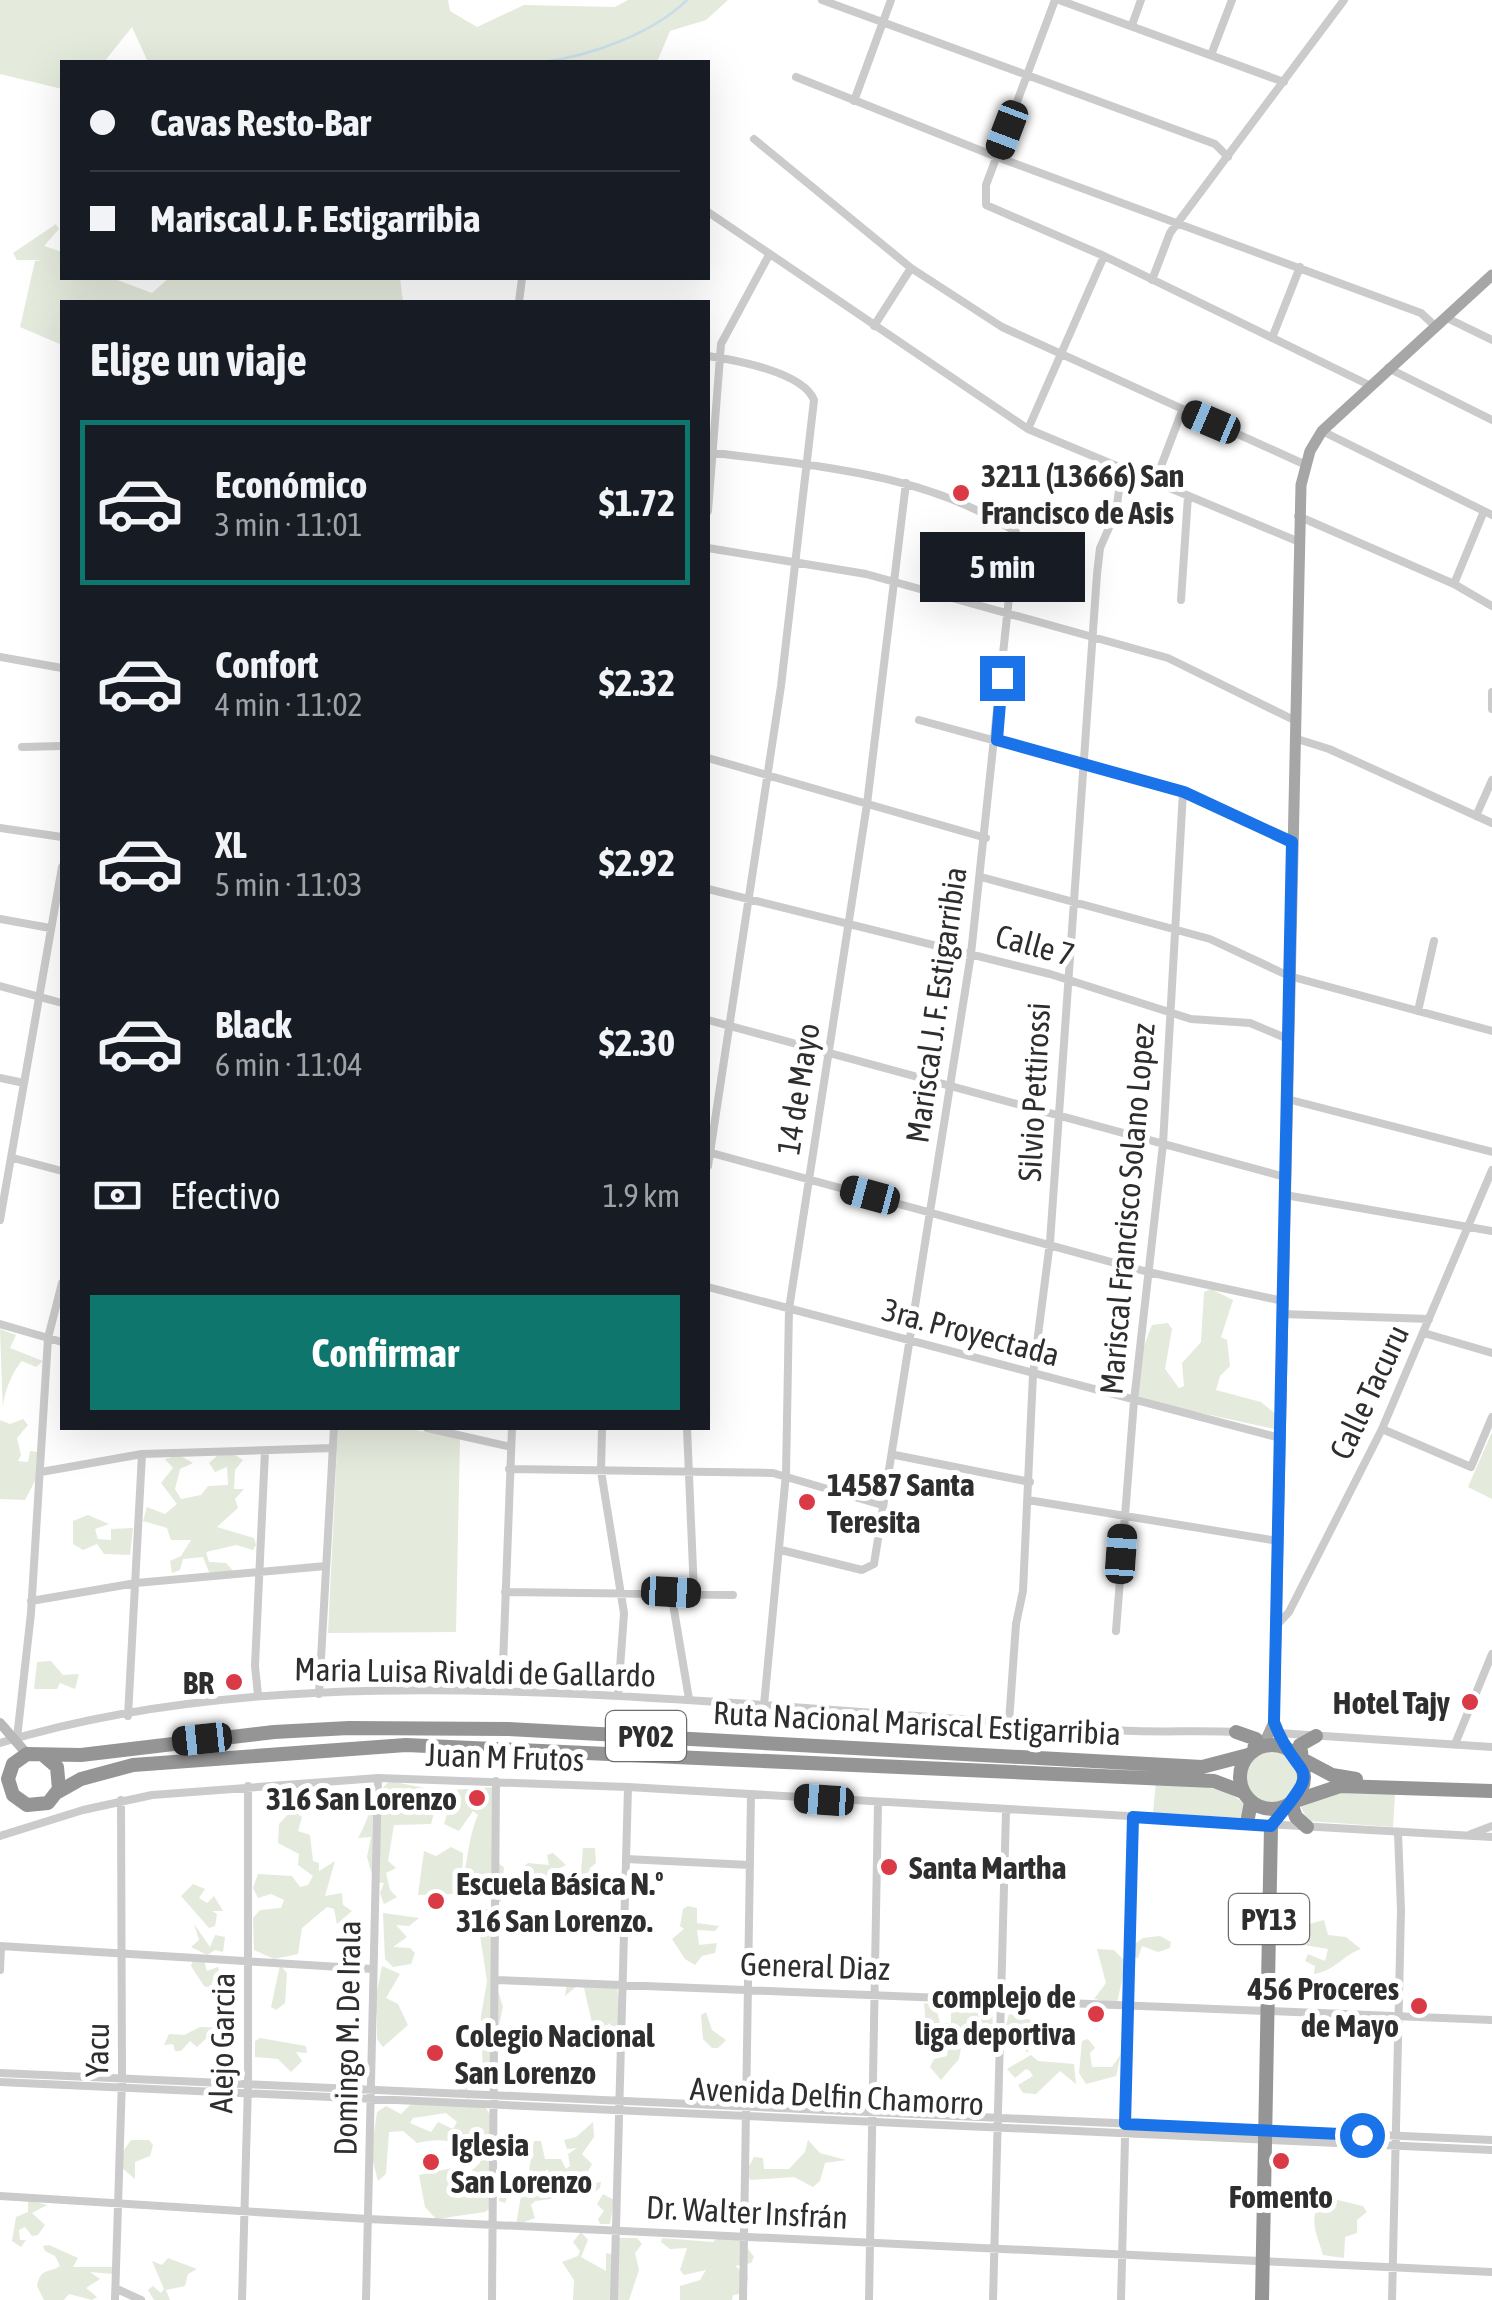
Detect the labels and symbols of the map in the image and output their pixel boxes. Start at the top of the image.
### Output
car [982,97,1032,163]
car [1178,396,1244,448]
place label: 3211 (13666) San Francisco de Asis [981,457,1184,531]
marker: 3211 (13666) San Francisco de Asis [950,482,972,504]
callout: 5 min [920,533,1084,603]
route end [980,656,1025,701]
street label: Mariscal J. F. Estigarribia [898,865,974,1145]
street label: Calle 7 [992,917,1078,973]
street label: Silvio Pettirossi [1011,1002,1057,1182]
street label: 14 de Mayo [769,1021,827,1157]
street label: Mariscal Francisco Solano Lopez [1092,1021,1162,1396]
car [837,1173,903,1217]
street label: 3ra. Proyectada [878,1291,1064,1373]
street label: Calle Tacuru [1322,1319,1416,1465]
place label: 14587 Santa Teresita [827,1466,975,1540]
marker: 14587 Santa Teresita [796,1491,818,1513]
car [1104,1523,1138,1585]
car [640,1575,702,1609]
street label: Maria Luisa Rivaldi de Gallardo [294,1650,656,1694]
place label: BR [183,1664,214,1701]
marker: BR [223,1671,245,1693]
place label: Hotel Tajy [1333,1684,1451,1721]
marker: Hotel Tajy [1459,1691,1481,1713]
street label: Ruta Nacional Mariscal Estigarribia [712,1694,1122,1752]
road number: PY02 [606,1711,686,1761]
car [171,1721,233,1757]
street label: Juan M Frutos [425,1736,585,1778]
place label: 316 San Lorenzo [266,1780,457,1817]
car [793,1783,855,1817]
marker: 316 San Lorenzo [466,1787,488,1809]
place label: Santa Martha [909,1849,1066,1886]
marker: Santa Martha [878,1856,900,1878]
place label: Escuela Básica N.º 316 San Lorenzo. [456,1865,664,1939]
marker: Escuela Básica N.º 316 San Lorenzo. [425,1890,447,1912]
road number: PY13 [1229,1894,1309,1944]
street label: Domingo M. De Irala [326,1920,368,2156]
street label: General Diaz [740,1945,891,1987]
place label: 456 Proceres de Mayo [1247,1970,1399,2044]
street label: Alejo Garcia [202,1972,242,2114]
place label: complejo de liga deportiva [914,1978,1076,2052]
marker: 456 Proceres de Mayo [1408,1995,1430,2017]
marker: complejo de liga deportiva [1085,2003,1107,2025]
place label: Colegio Nacional San Lorenzo [455,2017,655,2091]
street label: Yacu [78,2022,116,2078]
marker: Colegio Nacional San Lorenzo [424,2042,446,2064]
street label: Avenida Delfin Chamorro [689,2070,985,2122]
route start [1340,2113,1385,2158]
place label: Iglesia San Lorenzo [451,2126,592,2200]
marker: Fomento [1270,2150,1292,2172]
marker: Iglesia San Lorenzo [420,2151,442,2173]
place label: Fomento [1229,2178,1333,2215]
street label: Dr. Walter Insfrán [645,2188,849,2236]

